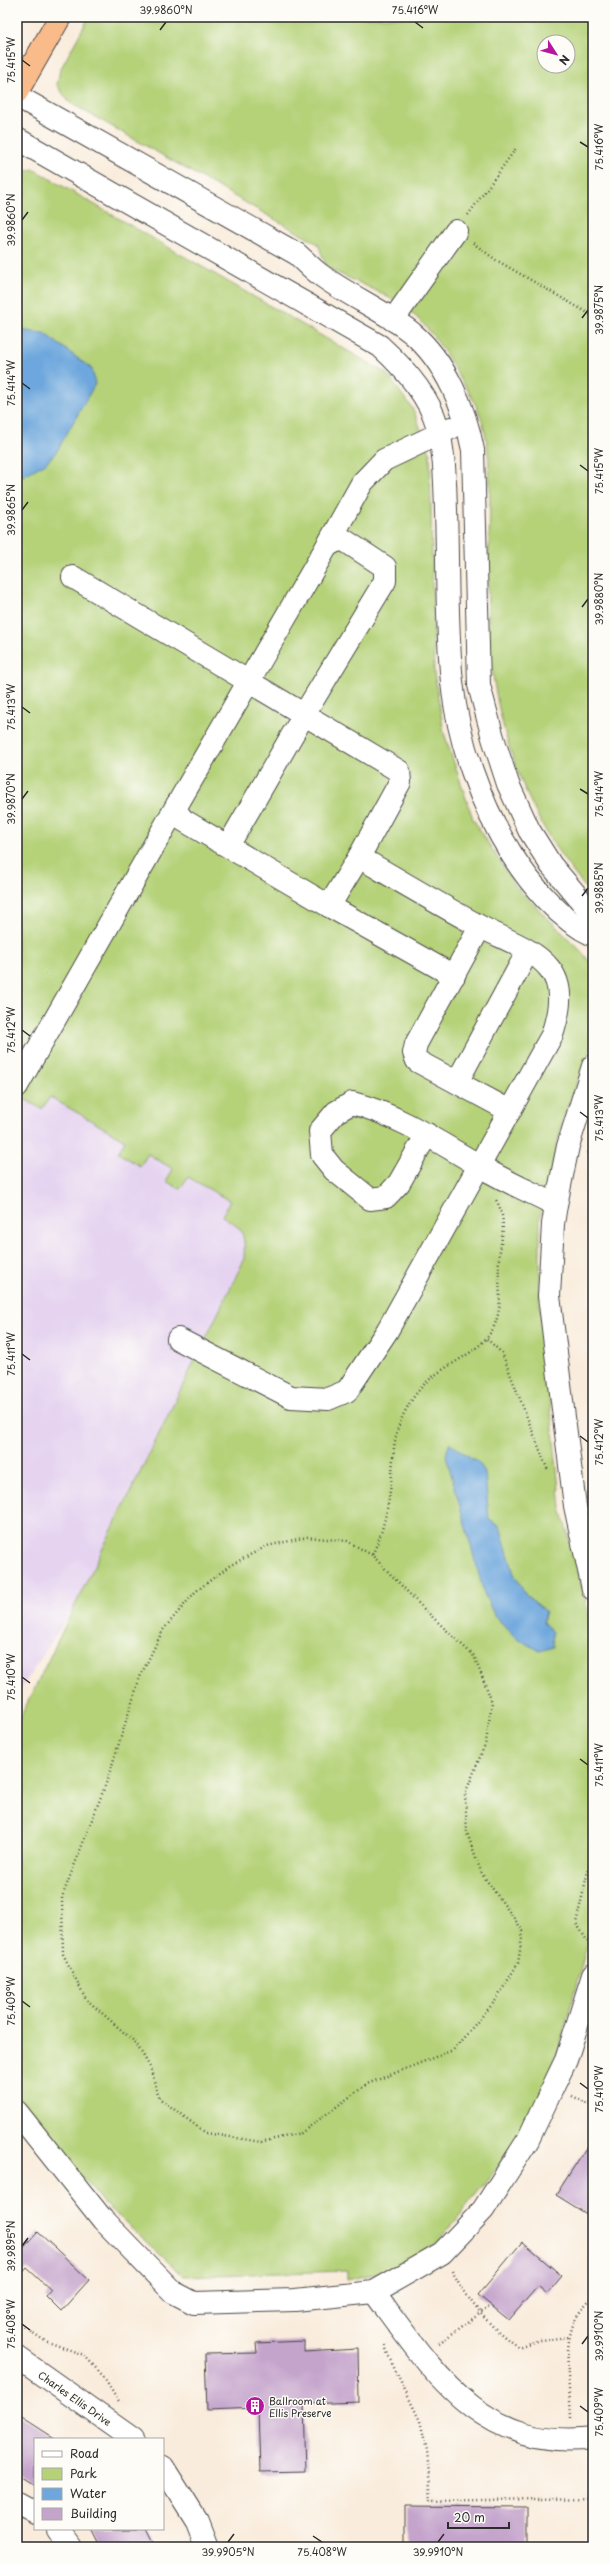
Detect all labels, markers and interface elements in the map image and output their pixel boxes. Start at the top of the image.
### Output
text: 39.9860°N [139,2,193,17]
text: 75.416°W [392,2,439,17]
north arrow [536,34,576,74]
text: 75.415°W [3,36,18,83]
text: N [555,52,574,69]
text: 75.416°W [591,123,606,170]
text: 39.9860°N [3,193,18,247]
text: 39.9875°N [591,285,606,335]
text: 75.414°W [3,359,18,406]
text: 75.415°W [591,447,606,494]
text: 39.9865°N [3,484,18,536]
text: 39.9880°N [591,573,606,625]
text: 75.413°W [3,683,18,730]
text: 75.414°W [591,770,606,817]
text: 39.9870°N [3,773,18,825]
text: 39.9885°N [591,862,606,914]
text: 75.412°W [3,1006,18,1053]
text: 75.413°W [591,1094,606,1141]
text: 75.411°W [3,1331,18,1376]
text: 75.412°W [591,1418,606,1465]
text: 75.410°W [3,1653,18,1700]
text: 75.411°W [591,1742,606,1787]
text: 75.409°W [3,1976,18,2026]
text: 75.410°W [591,2065,606,2112]
text: 39.9895°N [3,2220,18,2272]
text: 75.408°W [3,2299,18,2349]
text: 39.9910°N [591,2310,606,2361]
street label: Charles Ellis Drive [35,2367,115,2429]
text: 75.409°W [591,2387,606,2437]
place label: Ballroom at Ellis Preserve [269,2393,331,2420]
building icon: Ballroom at Ellis Preserve [244,2395,266,2417]
legend [34,2438,164,2530]
text: Road [70,2444,99,2462]
text: Park [70,2464,97,2482]
text: Water [70,2484,107,2502]
text: Building [70,2504,117,2522]
scale bar [448,2504,509,2530]
text: 20 m [454,2508,485,2526]
text: 39.9905°N [202,2544,255,2559]
text: 75.408°W [297,2544,347,2559]
text: 39.9910°N [413,2544,464,2559]

